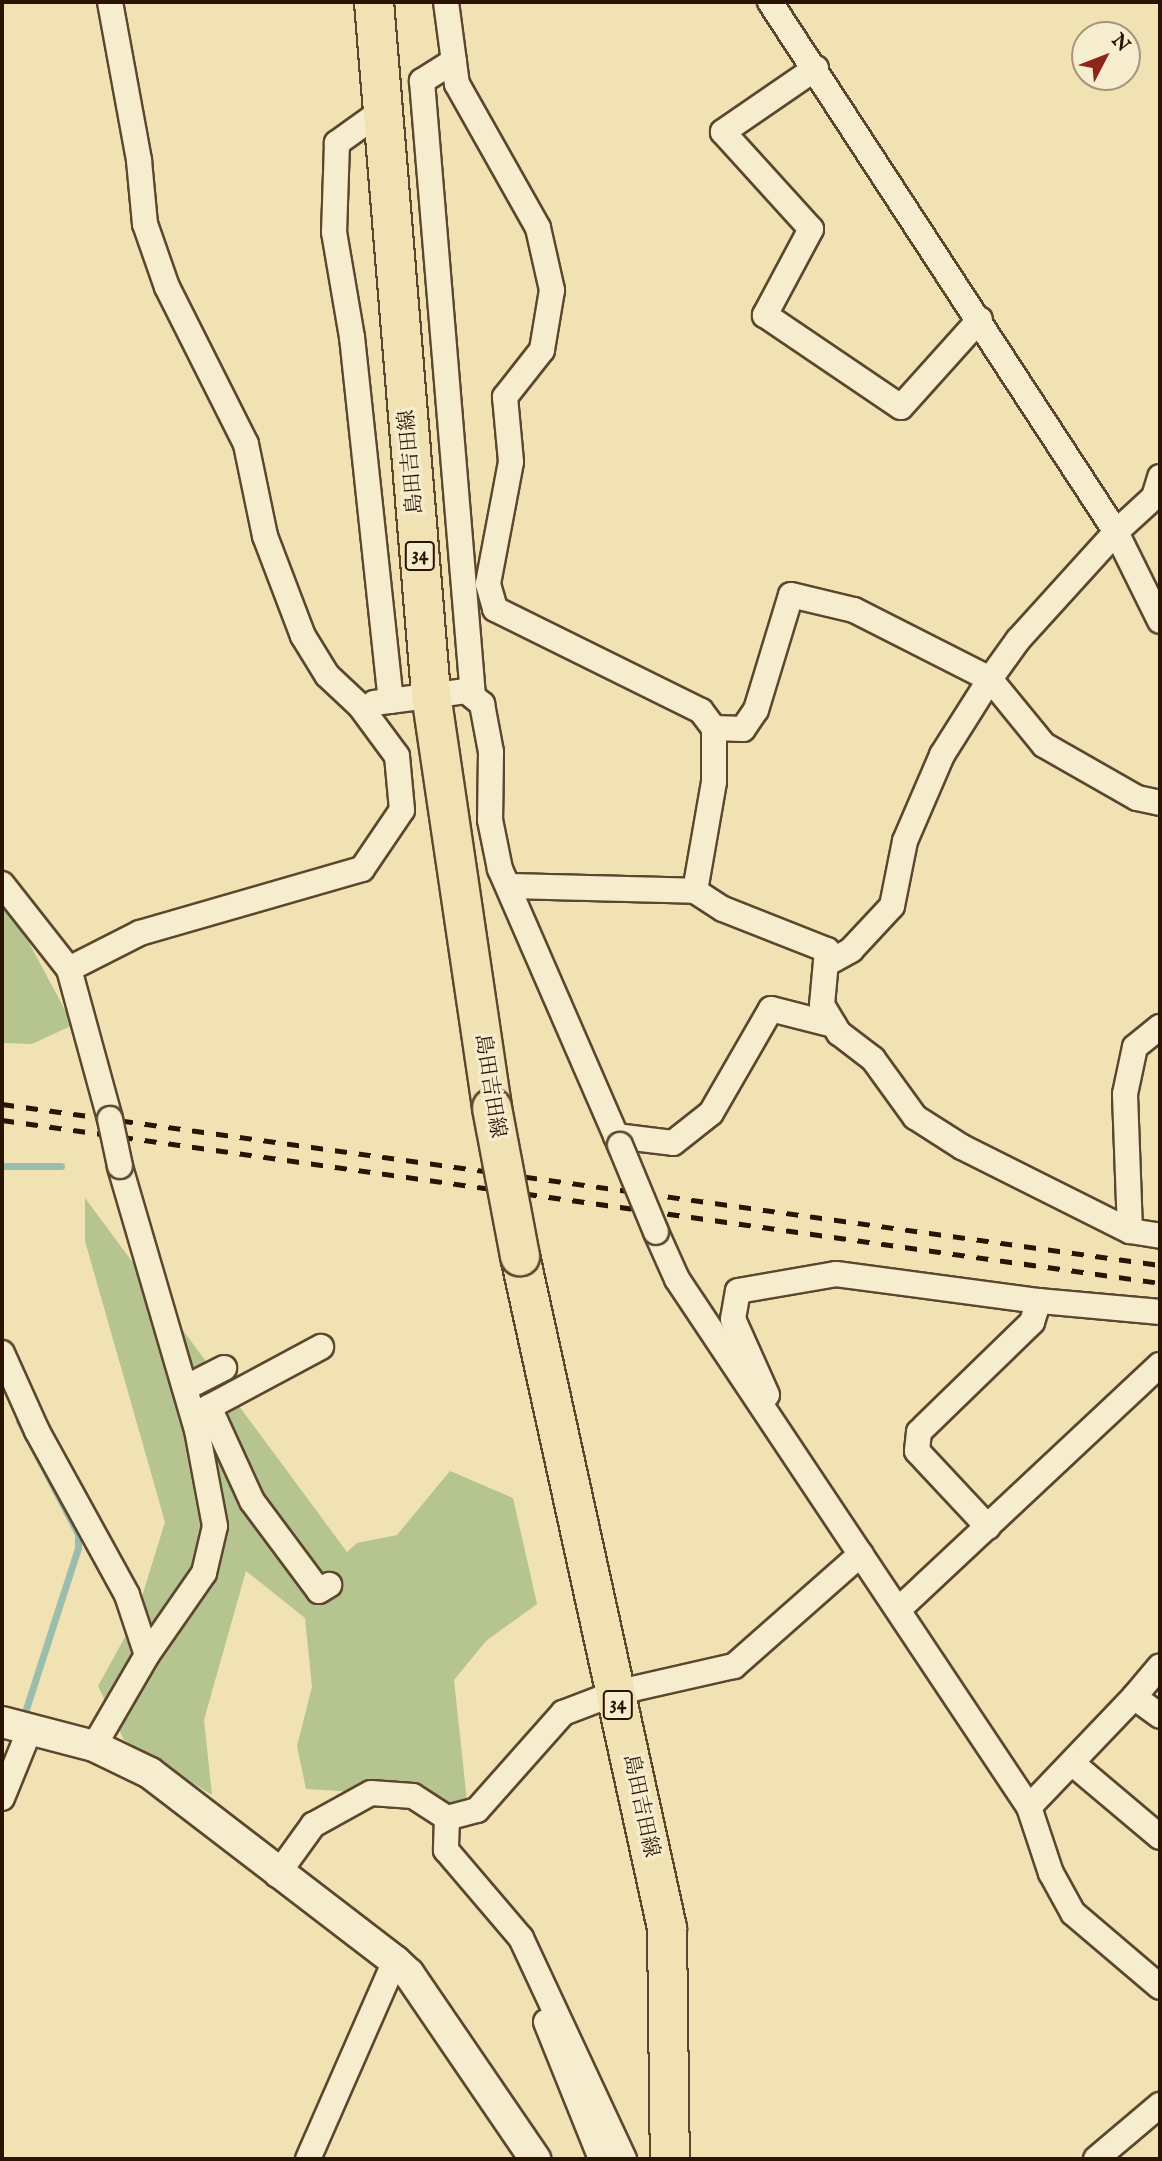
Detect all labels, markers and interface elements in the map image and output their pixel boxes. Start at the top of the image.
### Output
north arrow [1071,21,1141,91]
text: N [1106,29,1135,57]
street label: 島田吉田線 [395,409,429,515]
road number: 34 [404,540,436,572]
street label: 島田吉田線 [468,1032,510,1140]
road number: 34 [602,1690,634,1721]
street label: 島田吉田線 [617,1752,663,1860]

